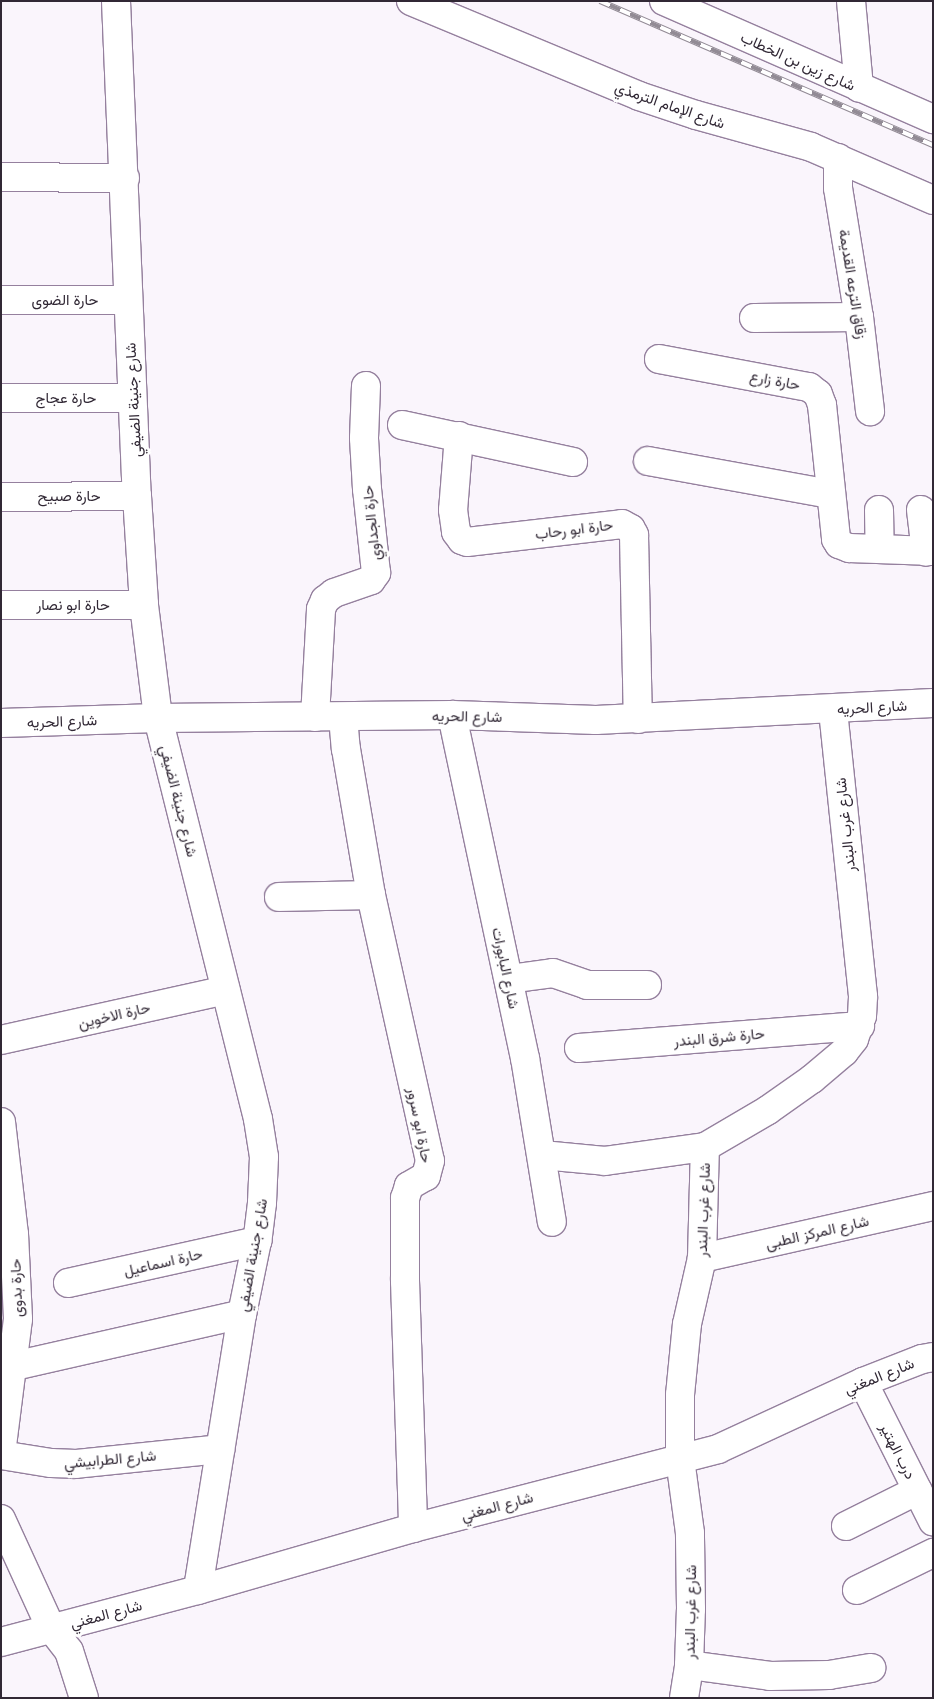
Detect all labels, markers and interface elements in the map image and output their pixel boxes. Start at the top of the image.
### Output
street label: شارع زين بن الخطاب [738,28,858,94]
street label: شارع الإمام الترمذي [613,78,727,132]
street label: زقاق الترعه القديمة [835,228,871,340]
street label: حارة الضوى [32,291,98,309]
street label: شارع جنينة الضيفي [121,342,145,458]
street label: حارة زارع [748,366,802,394]
street label: حارة عجاج [36,389,96,407]
street label: حارة الجداوي [358,484,384,562]
street label: حارة صبيح [37,487,101,505]
street label: حارة ابو رحاب [534,515,614,543]
street label: حارة ابو نصار [36,596,110,614]
street label: شارع الحريه [836,696,908,718]
street label: شارع الحريه [432,706,502,726]
street label: شارع الحريه [27,711,97,731]
street label: شارع جنينة الضيفي [156,743,202,859]
street label: شارع غرب البندر [831,777,859,873]
street label: شارع البابورات [489,926,523,1010]
street label: حارة الاخوين [76,998,152,1032]
street label: حارة شرق البندر [673,1024,765,1050]
street label: حارة ابو سرور [404,1086,436,1164]
street label: شارع غرب البندر [692,1162,714,1258]
street label: شارع جنينة الضيفي [233,1197,271,1313]
street label: شارع المركز الطبى [764,1211,870,1253]
street label: حارة اسماعيل [122,1244,204,1280]
street label: حارة بدوى [6,1258,26,1318]
street label: شارع المغني [841,1354,917,1398]
street label: درب الهتير [876,1420,920,1482]
street label: شارع الطرابيشي [63,1446,157,1472]
street label: شارع المغني [459,1488,535,1524]
street label: شارع غرب البندر [680,1565,700,1659]
street label: شارع المغني [68,1596,144,1632]

